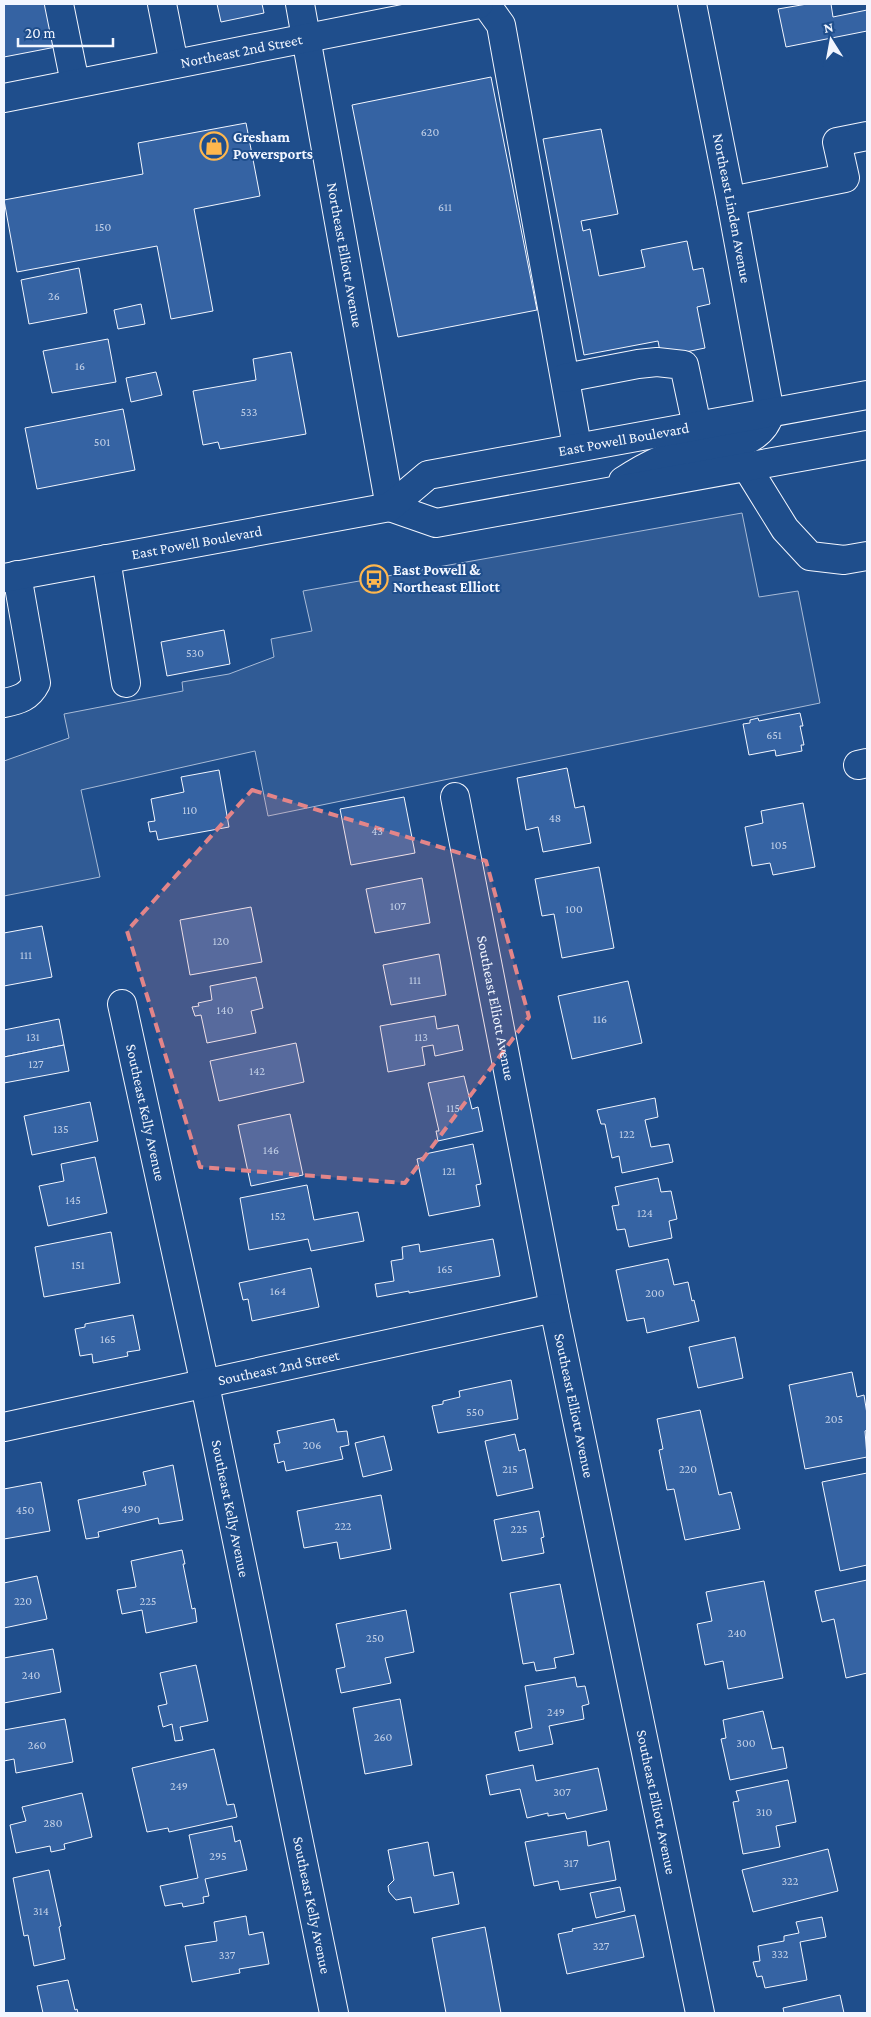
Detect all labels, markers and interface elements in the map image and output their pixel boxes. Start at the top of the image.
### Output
scale bar [18,15,112,47]
north arrow [806,15,856,65]
text: N [822,18,835,36]
text: 20 m [25,25,56,41]
street label: Northeast 2nd Street [179,31,305,71]
house number: 620 [421,125,439,139]
place label: Gresham Powersports [233,129,313,162]
shop icon: Gresham Powersports [199,131,229,161]
street label: Northeast Linden Avenue [710,132,754,285]
street label: Northeast Elliott Avenue [324,181,366,329]
house number: 611 [438,200,452,214]
house number: 150 [95,220,111,234]
house number: 26 [48,289,60,303]
house number: 16 [75,359,85,373]
house number: 533 [241,405,258,419]
street label: East Powell Boulevard [557,420,690,459]
house number: 501 [94,435,110,449]
street label: East Powell Boulevard [130,523,263,562]
place label: East Powell & Northeast Elliott [393,562,500,595]
bus stop icon: East Powell & Northeast Elliott [359,564,389,594]
house number: 530 [186,646,204,660]
house number: 651 [766,728,782,742]
house number: 110 [183,803,198,817]
house number: 48 [549,811,561,825]
house number: 43 [371,824,383,838]
house number: 105 [771,838,787,852]
house number: 107 [390,899,406,913]
house number: 100 [565,902,583,916]
house number: 120 [213,934,229,948]
street label: Southeast Elliott Avenue [474,934,518,1082]
house number: 111 [20,948,32,962]
house number: 111 [409,973,421,987]
house number: 140 [217,1003,234,1017]
house number: 116 [593,1012,607,1026]
house number: 131 [26,1030,40,1044]
house number: 113 [414,1030,428,1044]
street label: Southeast Kelly Avenue [123,1043,168,1183]
house number: 127 [28,1057,44,1071]
house number: 142 [249,1064,265,1078]
house number: 115 [446,1101,460,1115]
house number: 135 [53,1122,69,1136]
house number: 122 [619,1127,635,1141]
house number: 146 [263,1143,279,1157]
house number: 121 [442,1164,456,1178]
house number: 145 [65,1193,81,1207]
house number: 124 [637,1206,653,1220]
house number: 152 [270,1209,286,1223]
house number: 151 [71,1258,85,1272]
house number: 165 [437,1262,453,1276]
house number: 164 [270,1284,286,1298]
house number: 200 [645,1286,665,1300]
house number: 165 [100,1332,116,1346]
street label: Southeast Elliott Avenue [551,1332,597,1479]
street label: Southeast 2nd Street [216,1346,342,1388]
house number: 550 [466,1405,484,1419]
house number: 205 [825,1412,843,1426]
house number: 206 [303,1438,321,1452]
street label: Southeast Kelly Avenue [208,1439,252,1579]
house number: 215 [502,1462,518,1476]
house number: 220 [679,1462,697,1476]
house number: 490 [122,1502,141,1516]
house number: 450 [16,1503,34,1517]
house number: 222 [334,1519,352,1533]
house number: 225 [510,1522,528,1536]
house number: 220 [14,1594,32,1608]
house number: 225 [139,1594,157,1608]
house number: 240 [728,1626,747,1640]
house number: 250 [366,1631,384,1645]
house number: 240 [22,1668,41,1682]
house number: 249 [547,1705,565,1719]
street label: Southeast Elliott Avenue [634,1728,679,1876]
house number: 260 [374,1730,393,1744]
house number: 300 [736,1736,756,1750]
house number: 260 [28,1738,47,1752]
house number: 249 [170,1779,188,1793]
house number: 307 [553,1785,571,1799]
house number: 310 [756,1805,772,1819]
house number: 280 [44,1816,63,1830]
street label: Southeast Kelly Avenue [290,1835,334,1976]
house number: 295 [209,1849,227,1863]
house number: 317 [563,1856,579,1870]
house number: 322 [781,1874,799,1888]
house number: 314 [33,1904,49,1918]
house number: 327 [593,1939,610,1953]
house number: 332 [772,1947,789,1961]
house number: 337 [219,1948,236,1962]

